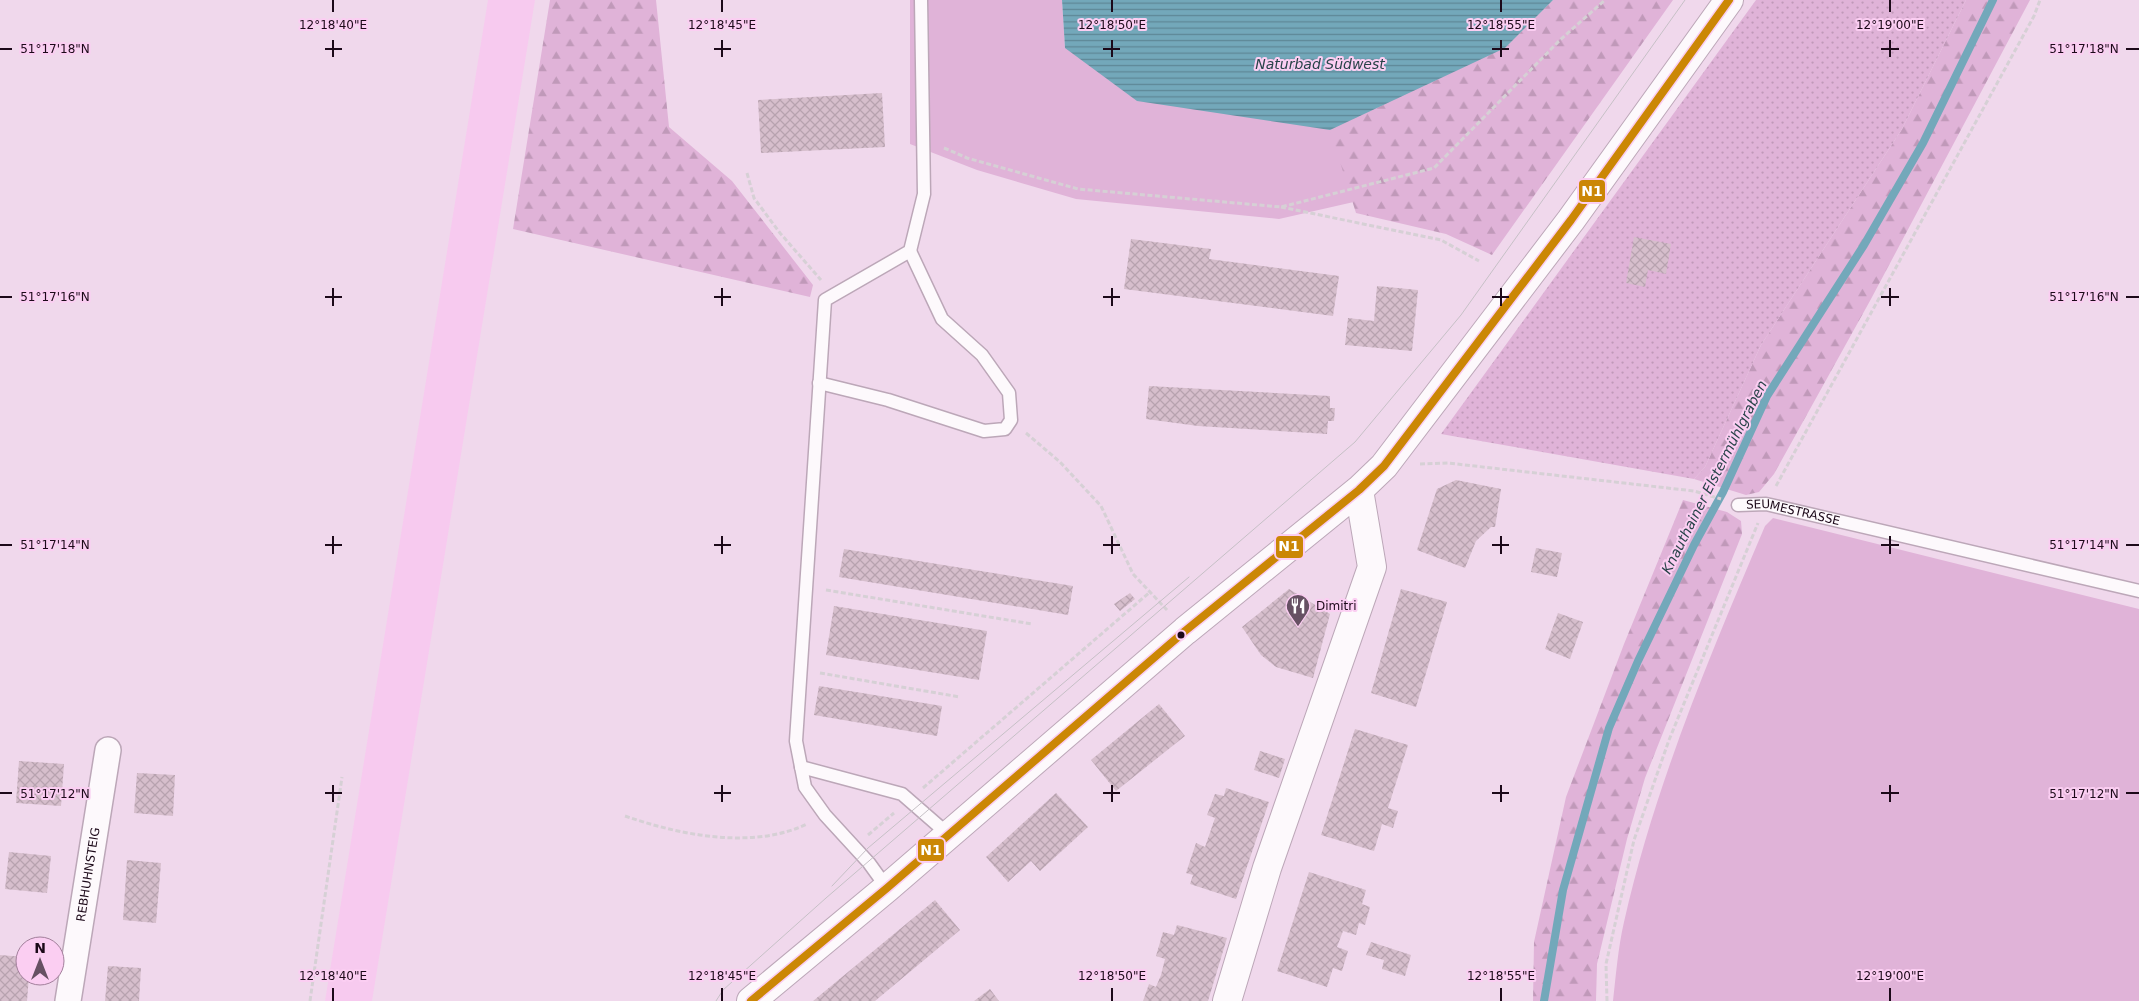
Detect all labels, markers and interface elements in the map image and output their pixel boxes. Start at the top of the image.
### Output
text: 12°18'40"E [299,18,367,32]
text: 12°18'45"E [688,18,756,32]
text: 12°18'50"E [1078,18,1146,32]
text: 12°18'55"E [1467,18,1535,32]
text: 12°19'00"E [1856,18,1924,32]
text: 51°17'18"N [20,42,90,56]
text: 51°17'18"N [2049,42,2119,56]
water label: Naturbad Südwest [1255,56,1385,72]
line badge: N1 [1578,179,1606,203]
text: N1 [1581,183,1603,199]
text: 51°17'16"N [20,290,90,304]
text: 51°17'16"N [2049,290,2119,304]
water label: Knauthainer Elstermühlgraben [1658,378,1770,576]
street label: SEUMESTRASSE [1746,497,1842,528]
line badge: N1 [1275,535,1304,559]
text: 51°17'14"N [20,538,90,552]
text: N1 [1278,538,1300,554]
text: 51°17'14"N [2049,538,2119,552]
restaurant icon: Dimitri [1285,593,1311,627]
place label: Dimitri [1316,599,1357,613]
unlabelled marker [1176,630,1186,640]
text: 51°17'12"N [20,787,90,801]
text: 51°17'12"N [2049,787,2119,801]
street label: REBHUHNSTEIG [74,826,103,923]
line badge: N1 [917,838,945,862]
text: N1 [920,842,942,858]
north arrow [15,936,65,986]
text: N [34,940,46,956]
text: 12°18'40"E [299,969,367,983]
text: 12°18'45"E [688,969,756,983]
text: 12°18'50"E [1078,969,1146,983]
text: 12°18'55"E [1467,969,1535,983]
text: 12°19'00"E [1856,969,1924,983]

